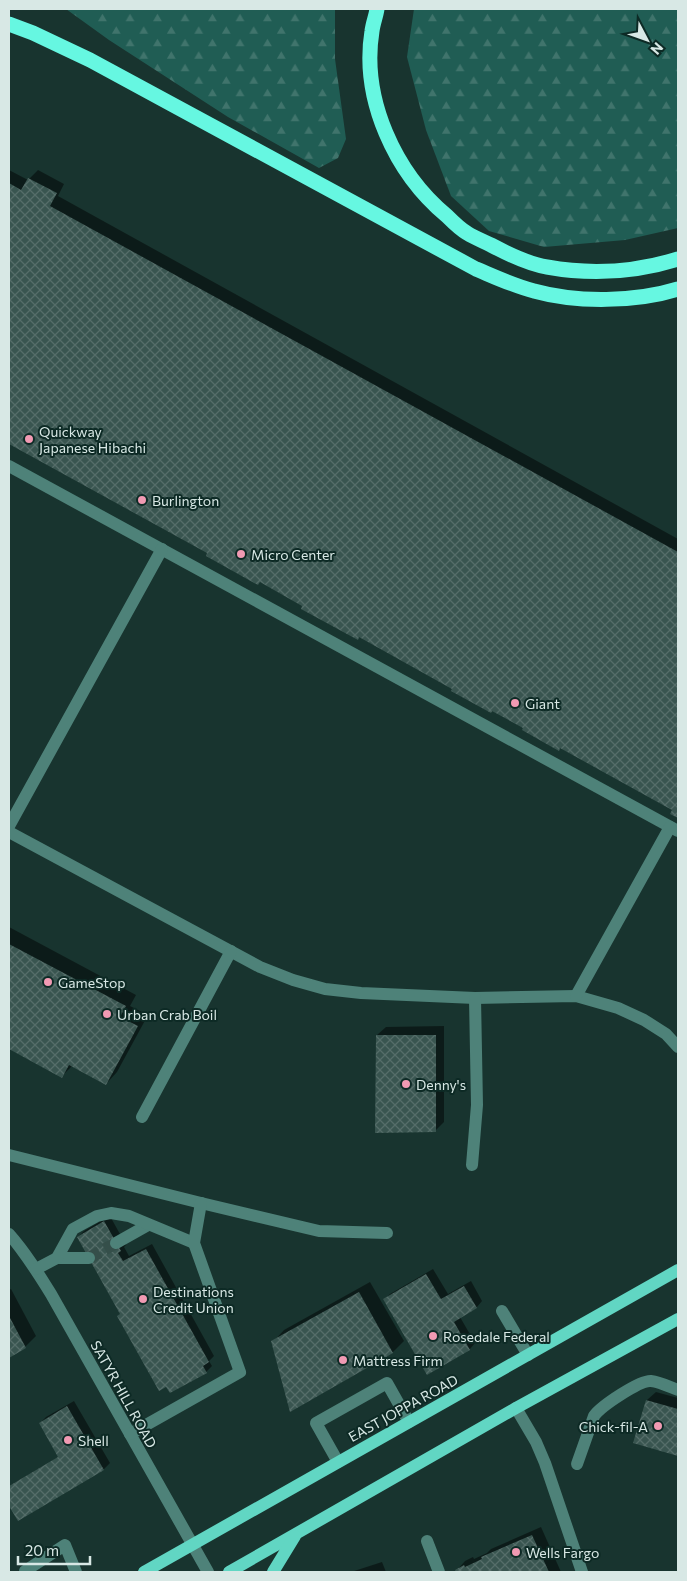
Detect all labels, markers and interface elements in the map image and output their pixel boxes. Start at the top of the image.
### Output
north arrow [622,15,672,65]
text: N [647,39,667,58]
place label: Quickway Japanese Hibachi [39,423,146,456]
marker: Quickway Japanese Hibachi [23,433,35,445]
place label: Burlington [152,492,219,509]
marker: Burlington [136,494,148,506]
place label: Micro Center [251,546,335,563]
marker: Micro Center [235,548,247,560]
place label: Giant [525,695,560,712]
marker: Giant [509,697,521,709]
place label: GameStop [58,974,126,991]
marker: GameStop [42,976,54,988]
place label: Urban Crab Boil [117,1006,217,1023]
marker: Urban Crab Boil [101,1008,113,1020]
place label: Denny's [416,1076,466,1093]
marker: Denny's [400,1078,412,1090]
place label: Destinations Credit Union [153,1283,234,1316]
marker: Destinations Credit Union [137,1293,149,1305]
place label: Rosedale Federal [443,1328,550,1345]
marker: Rosedale Federal [427,1330,439,1342]
street label: SATYR HILL ROAD [87,1337,161,1451]
place label: Mattress Firm [353,1352,443,1369]
marker: Mattress Firm [337,1354,349,1366]
street label: EAST JOPPA ROAD [345,1371,461,1445]
place label: Chick-fil-A [579,1418,648,1435]
marker: Chick-fil-A [652,1420,664,1432]
place label: Shell [78,1432,109,1449]
marker: Shell [62,1434,74,1446]
scale bar [18,1534,90,1566]
text: 20 m [25,1541,59,1559]
place label: Wells Fargo [526,1544,599,1561]
marker: Wells Fargo [510,1546,522,1558]

